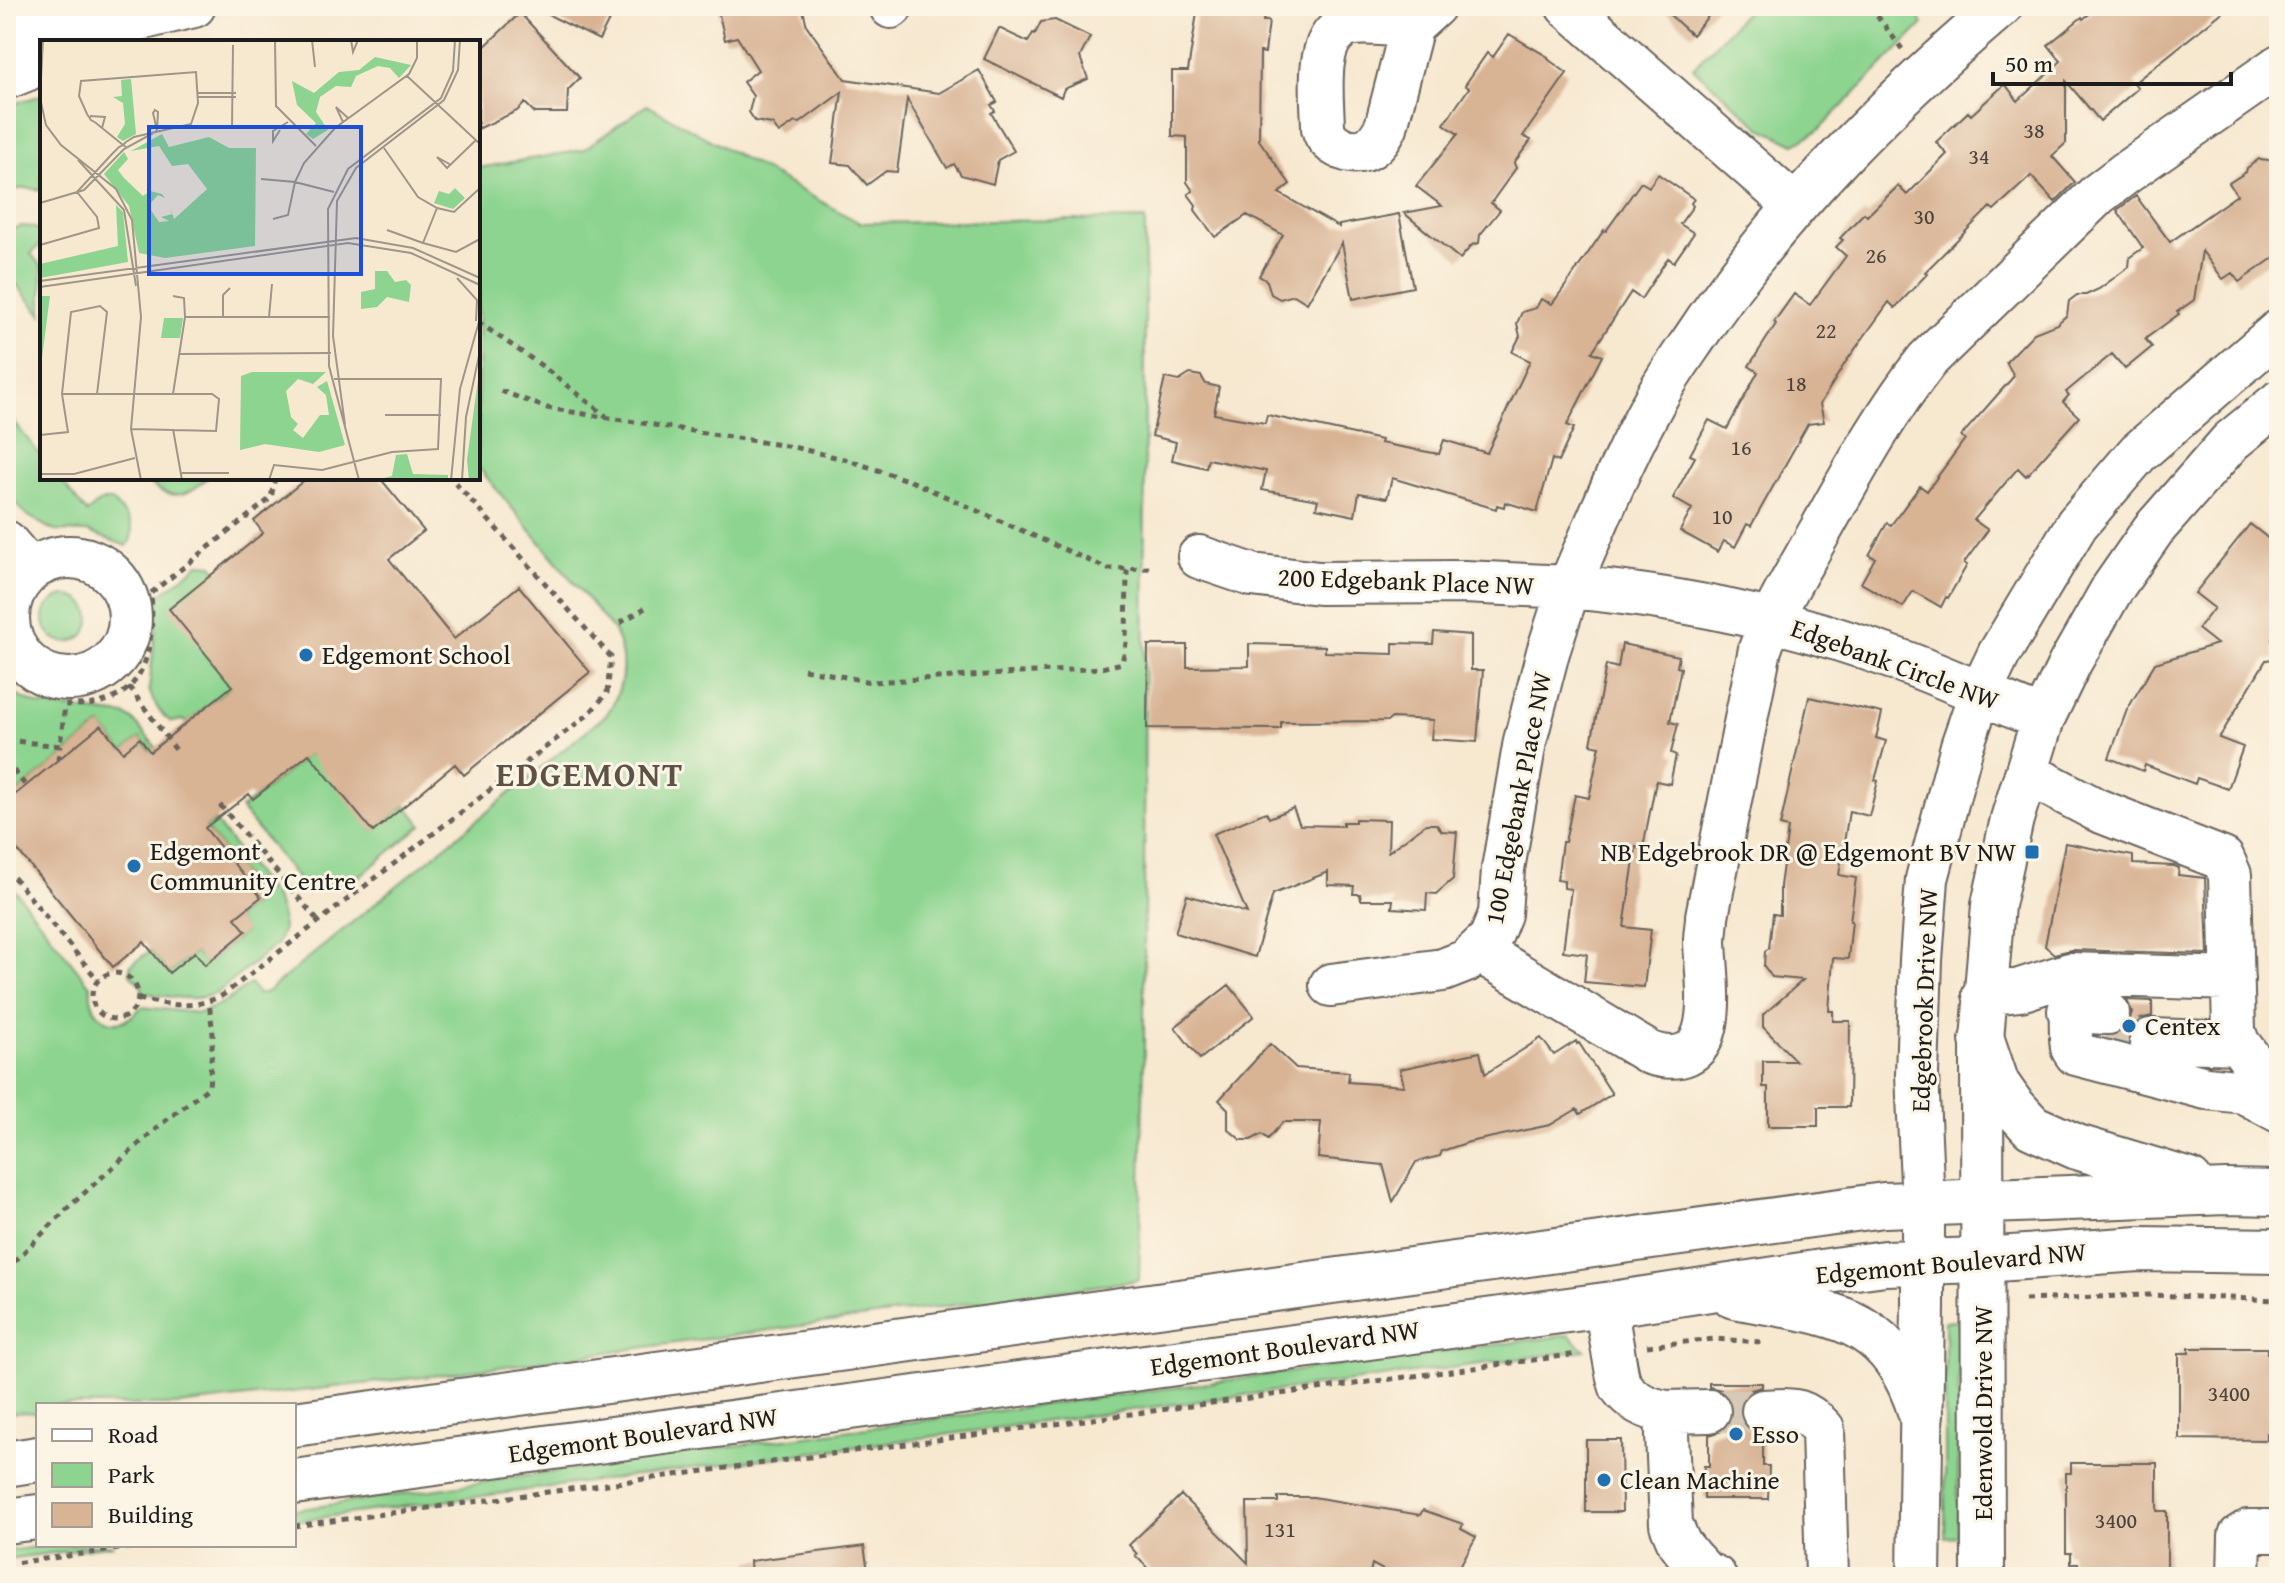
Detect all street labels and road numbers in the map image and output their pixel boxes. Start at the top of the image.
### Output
street label: 200 Edgebank Place NW [1277,557,1535,604]
street label: Edgebank Circle NW [1786,608,2005,719]
street label: 100 Edgebank Place NW [1474,668,1561,928]
street label: Edgebrook Drive NW [1900,887,1947,1113]
street label: Edgemont Boulevard NW [1814,1231,2088,1294]
street label: Edenwold Drive NW [1963,1305,2002,1521]
street label: Edgemont Boulevard NW [1148,1309,1422,1386]
street label: Edgemont Boulevard NW [506,1396,780,1473]

